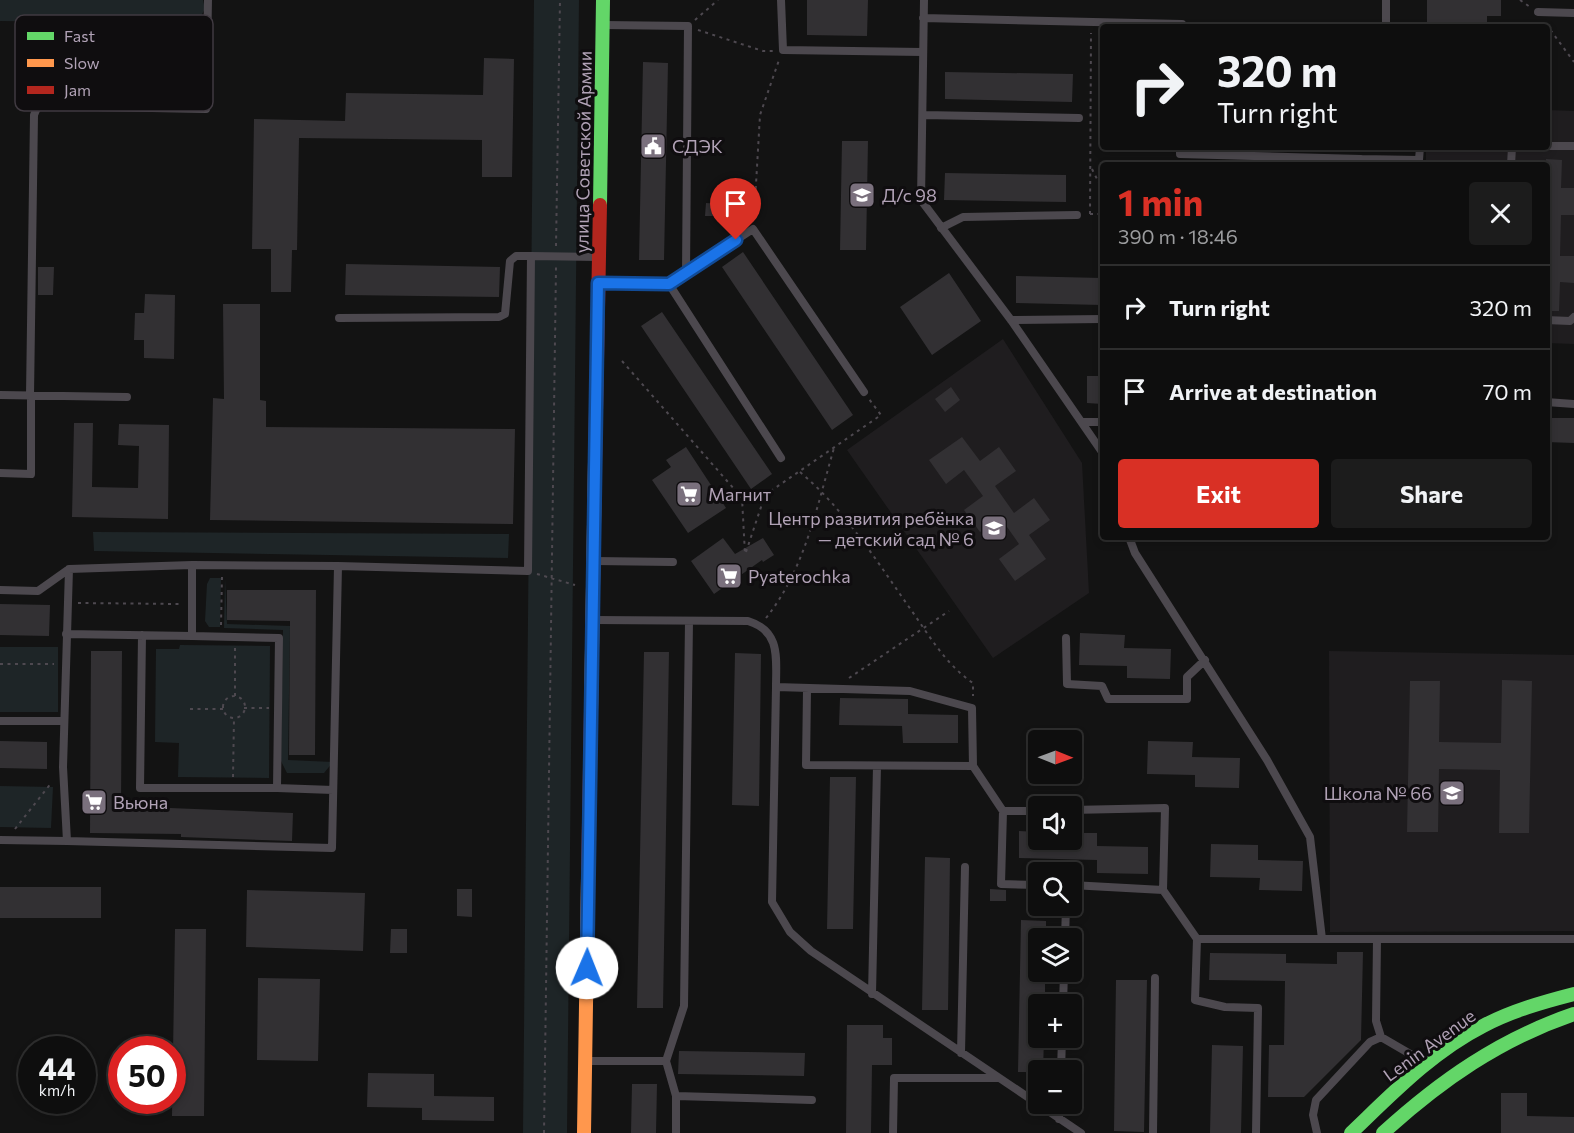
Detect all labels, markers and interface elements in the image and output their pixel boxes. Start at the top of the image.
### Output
legend [15,15,213,111]
text: Fast [64,26,95,45]
text: 320 m [1217,44,1337,96]
icon: right [1118,48,1196,126]
street label: улица Советской Армии [570,51,596,253]
text: Slow [64,53,100,72]
text: Jam [64,80,91,99]
text: Turn right [1217,96,1337,129]
public building icon: СДЭК [638,131,668,161]
place label: СДЭК [672,135,723,157]
pin [710,178,761,240]
text: 1 min [1118,179,1203,223]
school or university icon: Д/с 98 [847,180,877,210]
button: close [1469,182,1532,245]
place label: Д/с 98 [882,184,937,206]
icon: arrive [719,187,752,220]
text: 390 m · 18:46 [1118,224,1238,248]
icon: right [1118,291,1151,324]
text: Turn right [1169,294,1270,321]
text: 320 m [1470,294,1532,321]
icon: arrive [1118,375,1151,408]
text: Arrive at destination [1169,378,1377,405]
text: 70 m [1483,378,1532,405]
button: Exit [1118,459,1319,528]
button: Share [1331,459,1532,528]
supermarket icon: Магнит [674,479,704,509]
place label: Магнит [708,483,772,505]
place label: Центр развития ребёнка — детский сад № 6 [768,507,974,550]
school or university icon: Центр развития ребёнка — детский сад № 6 [979,513,1009,543]
supermarket icon: Pyaterochka [714,561,744,591]
place label: Pyaterochka [748,565,851,587]
north arrow [1028,730,1082,784]
map controls [1028,730,1082,1114]
school or university icon: Школа № 66 [1437,778,1467,808]
place label: Школа № 66 [1324,782,1432,804]
supermarket icon: Вьюна [79,787,109,817]
place label: Вьюна [113,791,168,813]
button: sound [1028,796,1082,850]
button: search [1028,862,1082,916]
button: layers [1028,928,1082,982]
position arrow [555,936,619,1000]
button: + [1028,994,1082,1048]
street label: Lenin Avenue [1379,1004,1479,1086]
speed limit sign: 50 [108,1036,186,1114]
text: 44 [39,1049,75,1086]
button: − [1028,1060,1082,1114]
text: km/h [39,1081,75,1099]

